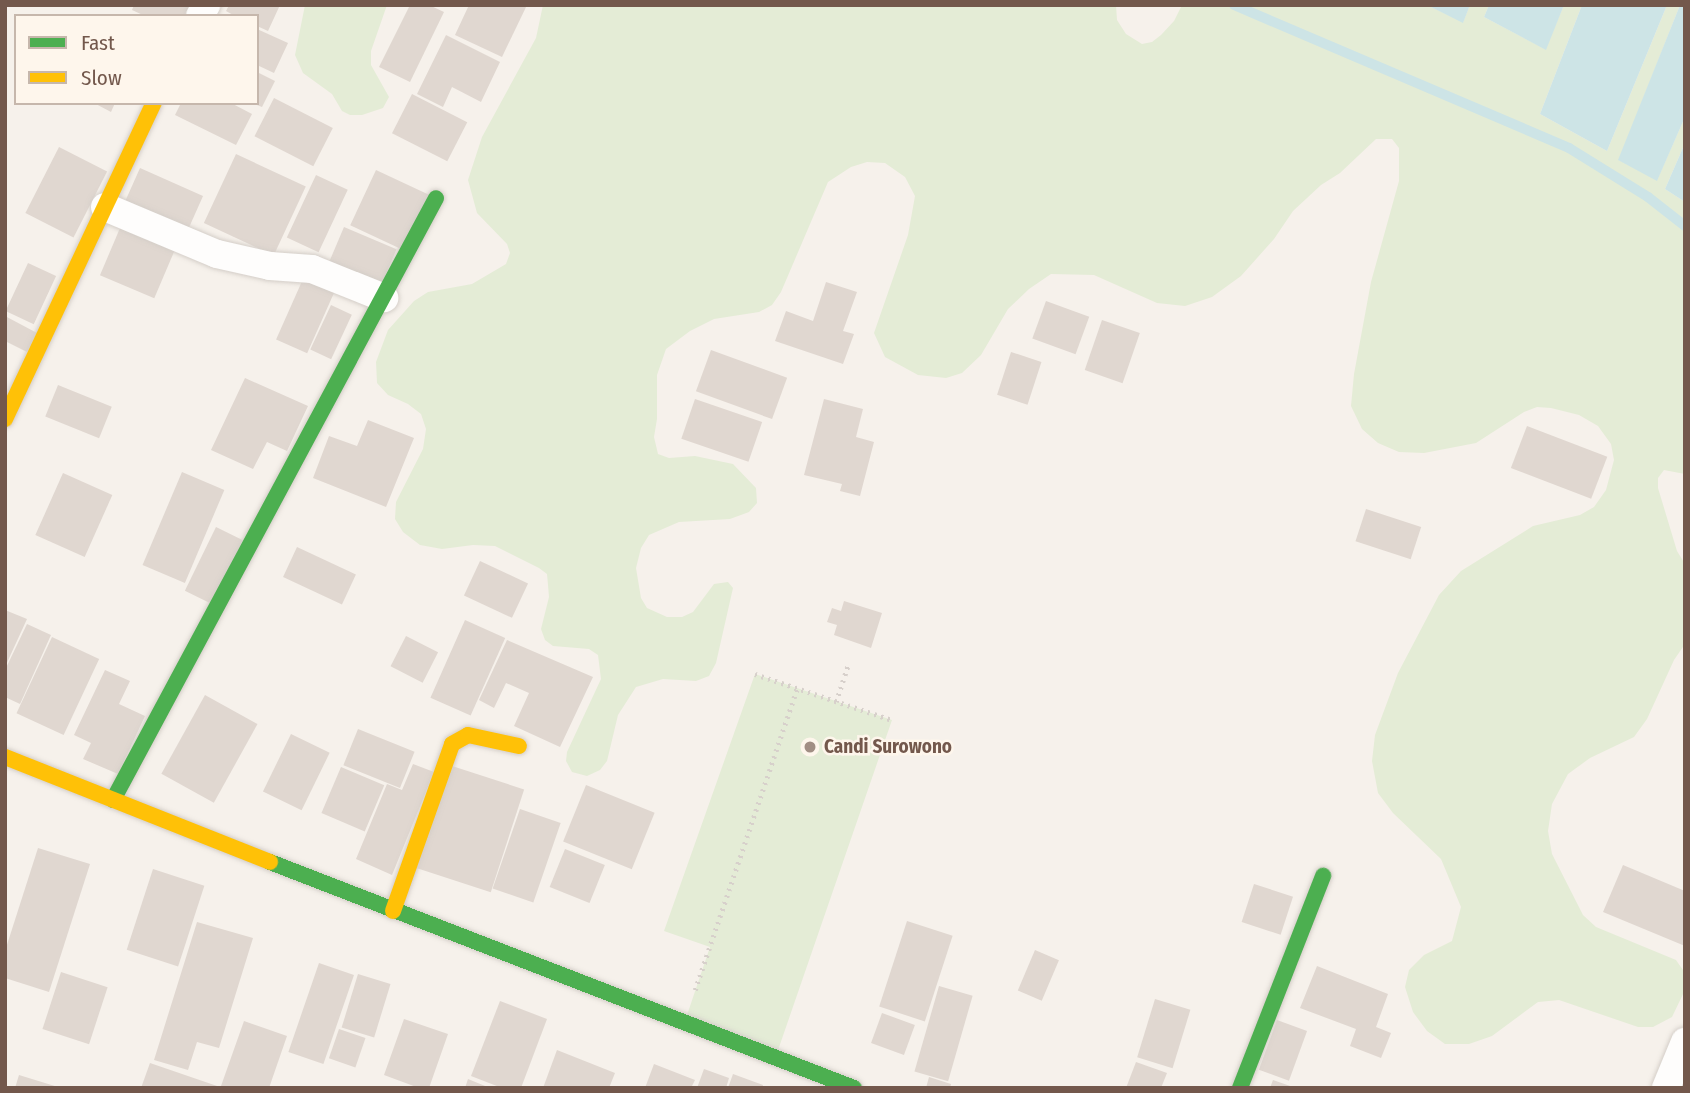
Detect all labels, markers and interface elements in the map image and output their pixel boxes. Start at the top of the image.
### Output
legend [14,14,259,105]
text: Fast [81,30,115,56]
text: Slow [81,65,122,91]
place label: Candi Surowono [824,736,952,758]
marker: Candi Surowono [802,739,818,755]

